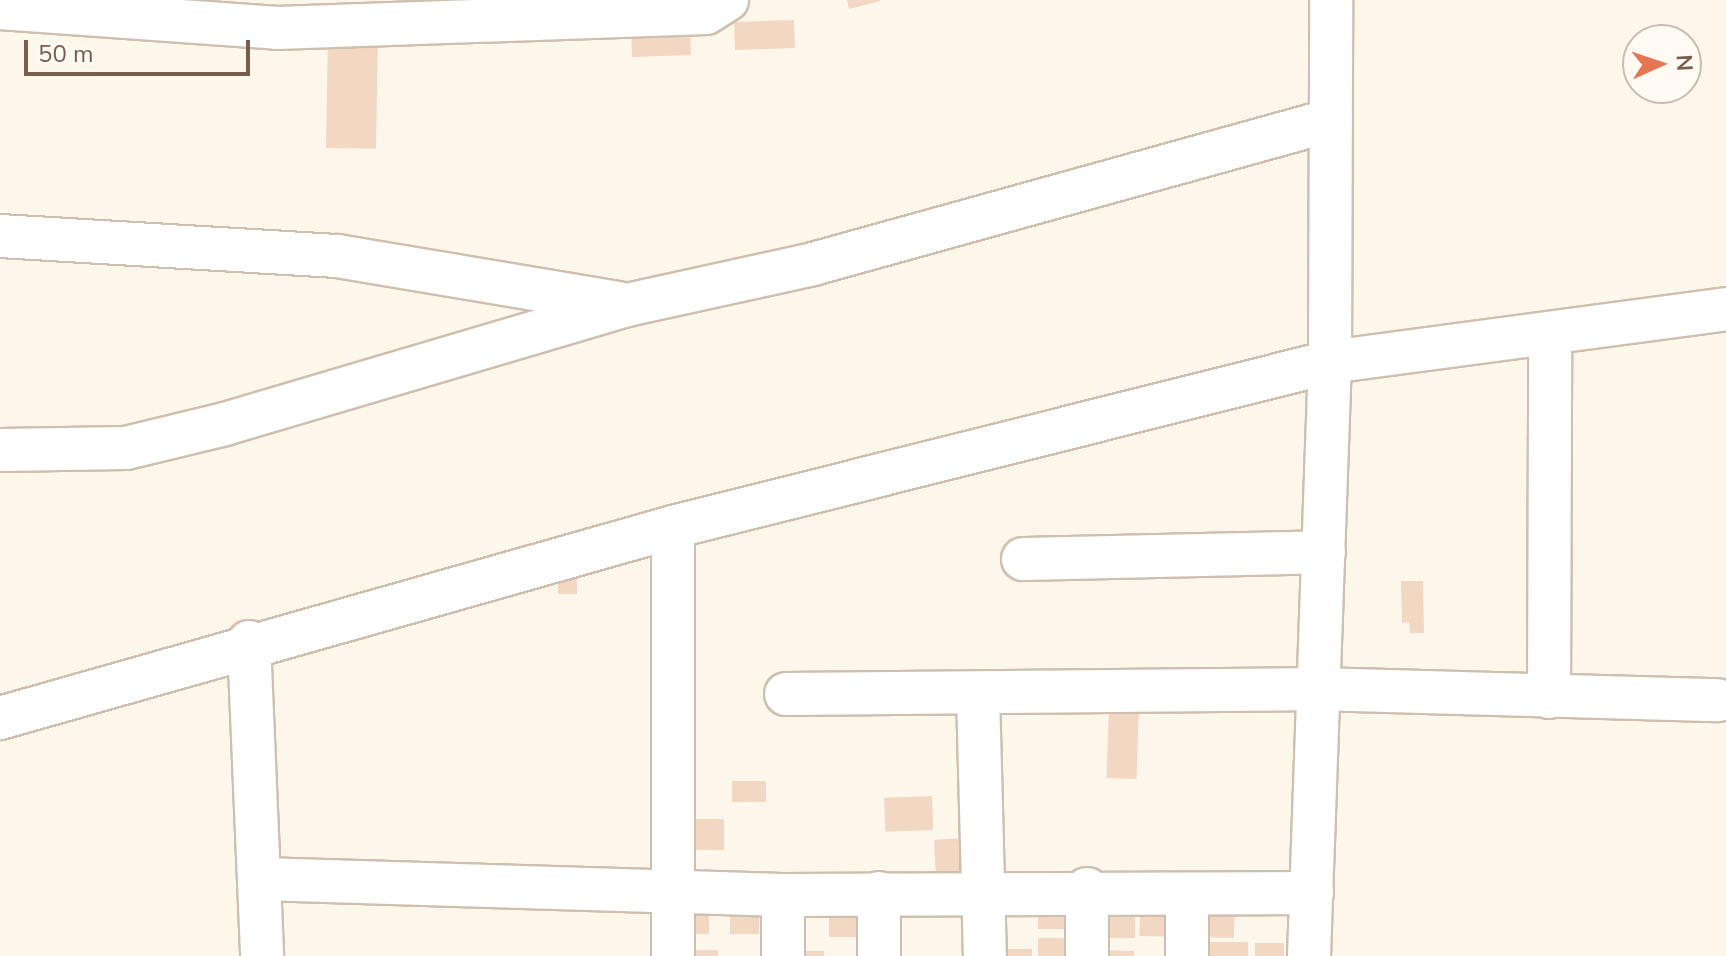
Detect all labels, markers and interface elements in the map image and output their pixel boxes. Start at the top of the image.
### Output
scale bar [28,24,254,74]
north arrow [1622,24,1702,104]
text: 50 m [38,38,94,70]
text: N [1669,54,1699,72]

